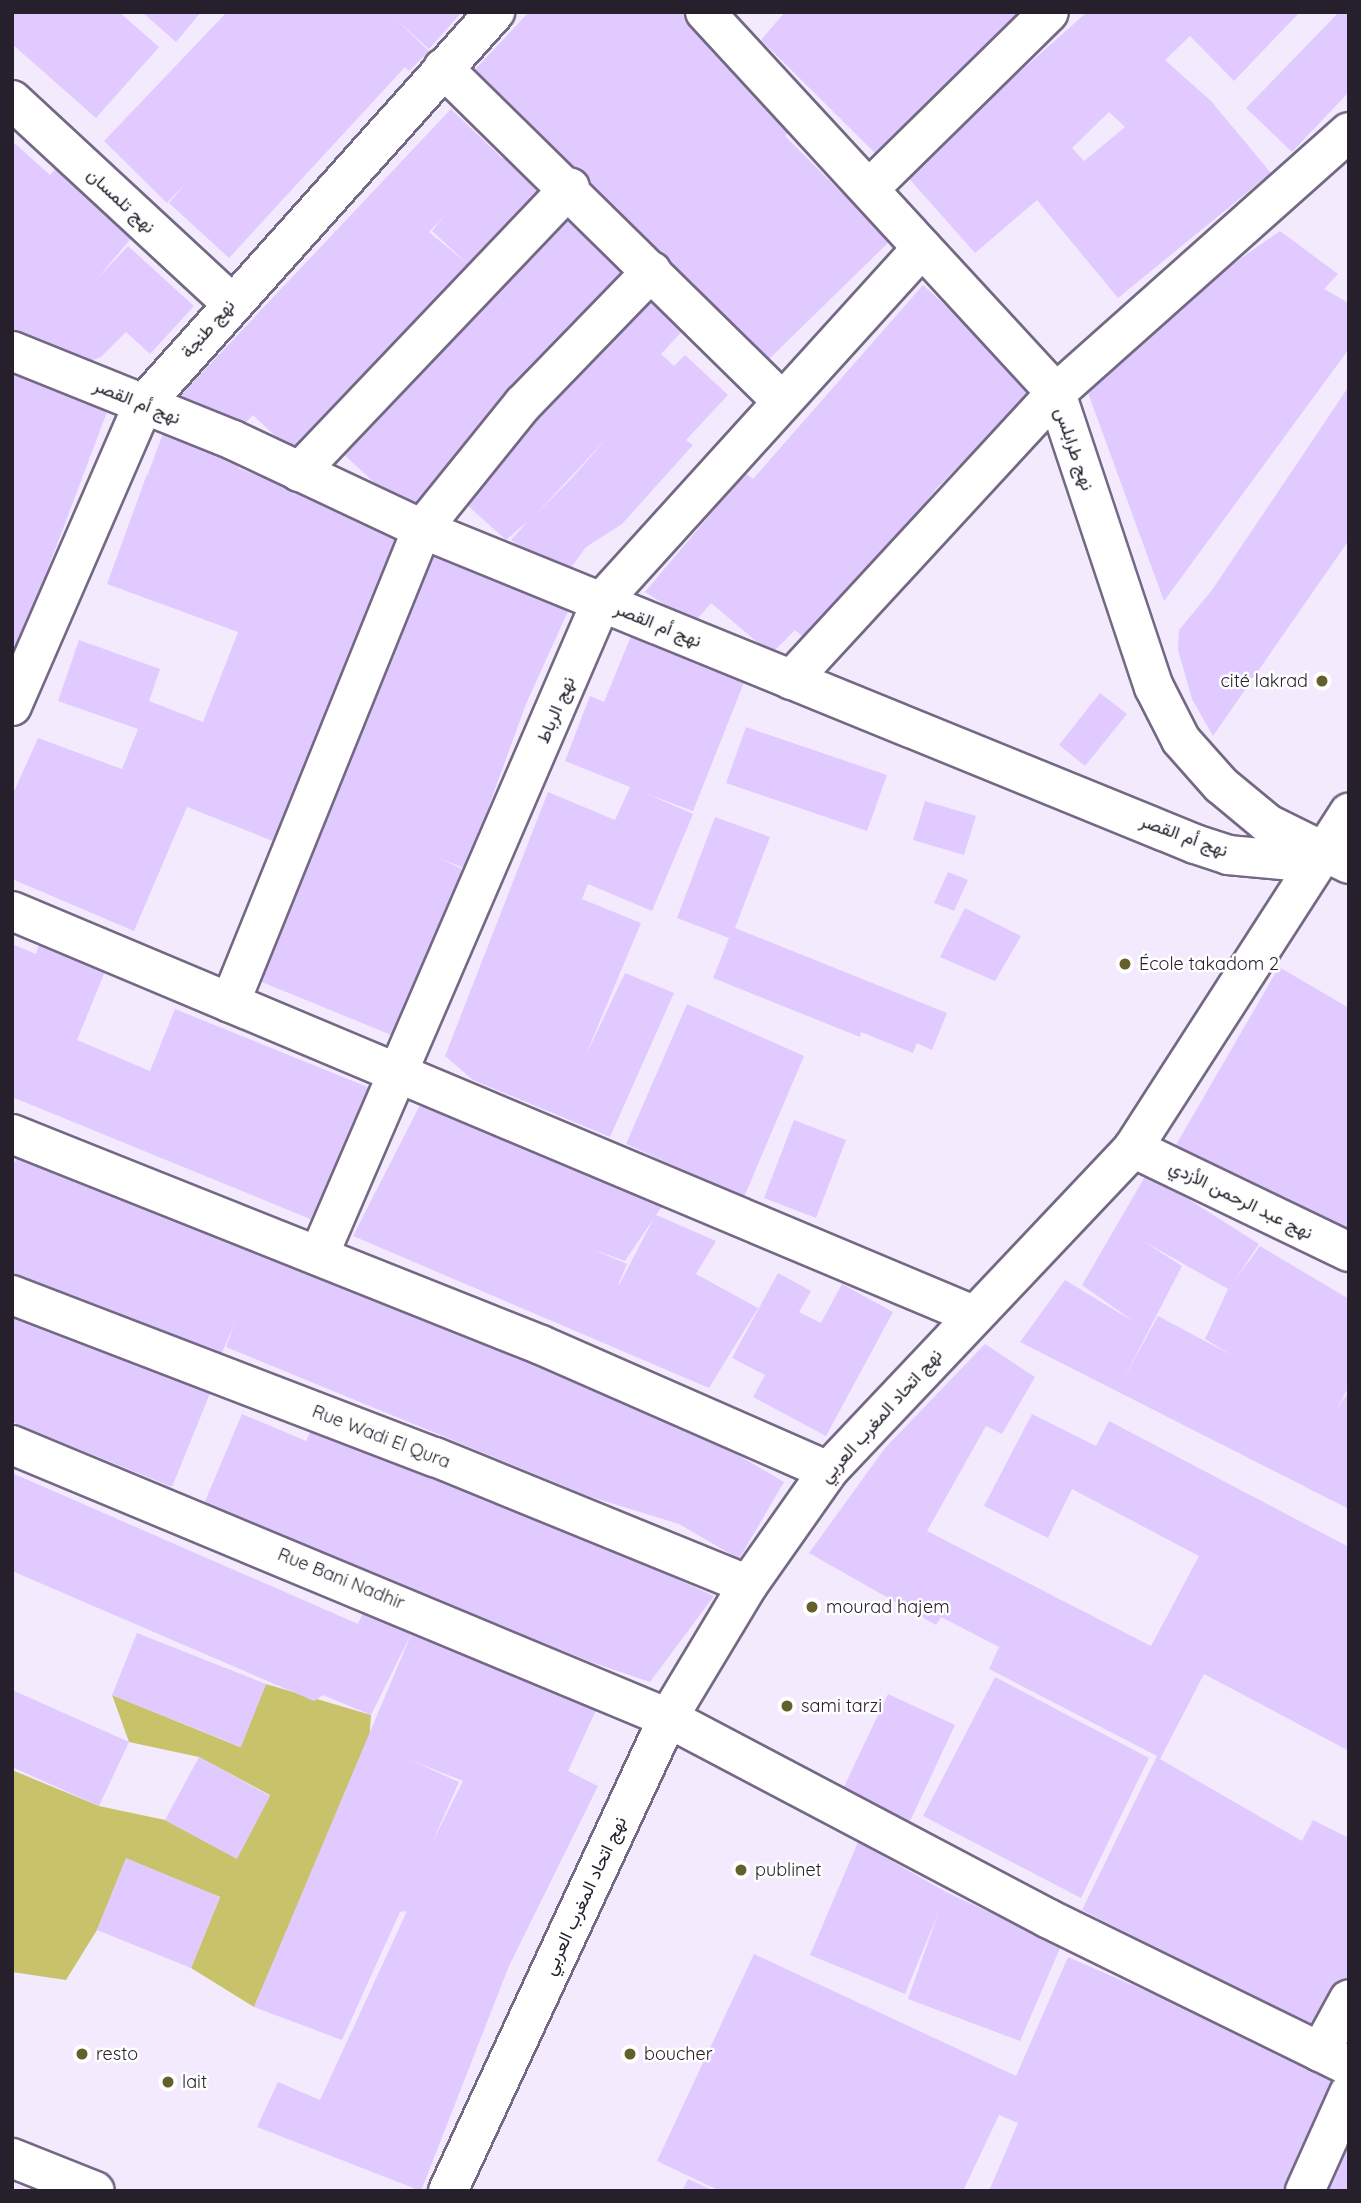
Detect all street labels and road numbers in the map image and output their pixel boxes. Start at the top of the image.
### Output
street label: نهج تلمسان [82,164,160,238]
street label: نهج طنجة [177,295,239,363]
street label: نهج أم القصر [90,375,184,429]
street label: نهج طرابلس [1050,405,1098,493]
street label: نهج أم القصر [611,598,705,652]
street label: نهج الرباط [532,673,580,747]
street label: نهج أم القصر [1137,810,1231,862]
street label: نهج عبد الرحمن الأزدي [1166,1156,1316,1244]
street label: نهج اتحاد المغرب العربي [815,1345,947,1487]
street label: Rue Wadi El Qura [309,1401,453,1473]
street label: Rue Bani Nadhir [274,1544,408,1614]
street label: نهج اتحاد المغرب العربي [539,1813,631,1979]

